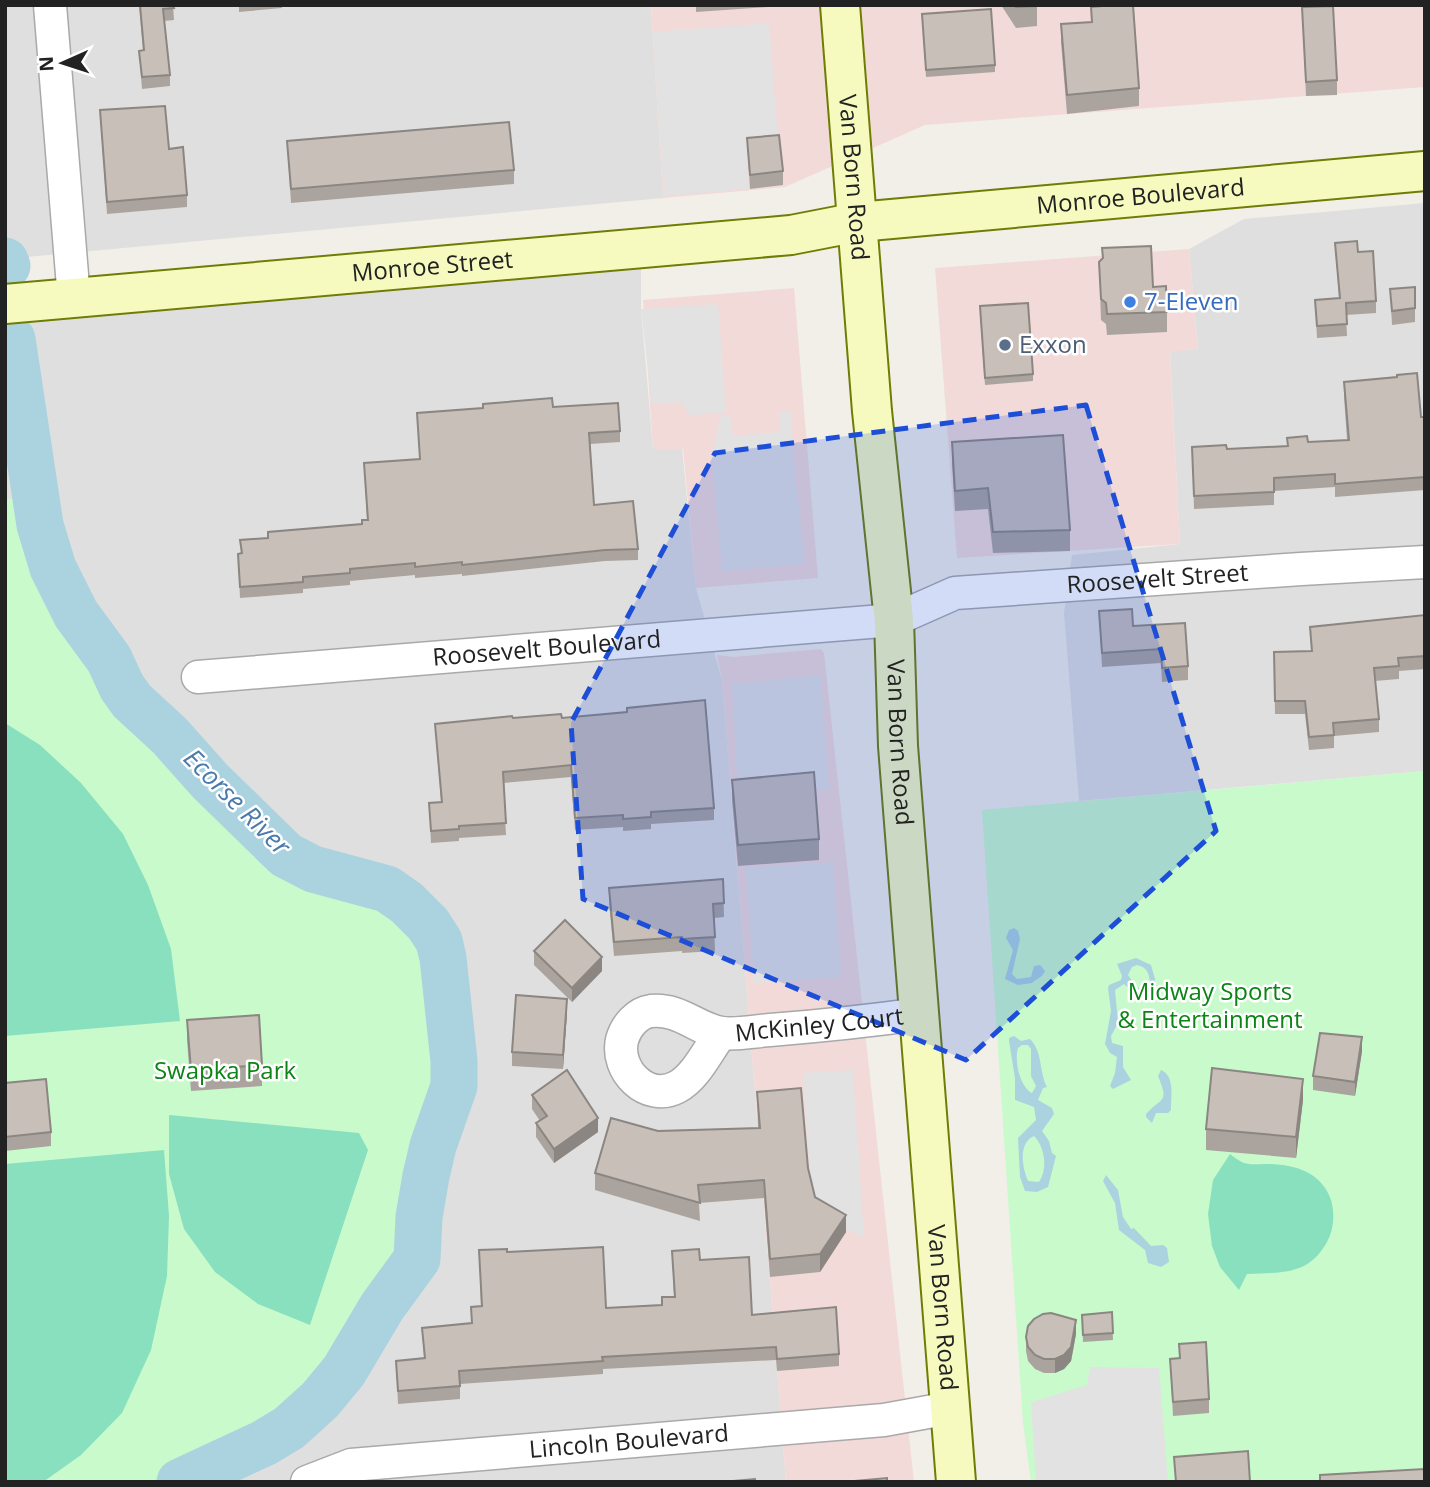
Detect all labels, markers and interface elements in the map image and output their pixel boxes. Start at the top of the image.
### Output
north arrow [28,28,98,98]
text: N [33,55,59,72]
street label: Van Born Road [832,93,878,262]
street label: Monroe Boulevard [1035,169,1246,221]
street label: Monroe Street [350,241,514,289]
place label: 7-Eleven [1144,284,1239,317]
marker: 7-Eleven [1122,294,1138,310]
place label: Exxon [1019,327,1087,360]
marker: Exxon [997,337,1013,353]
street label: Roosevelt Street [1065,555,1249,600]
street label: Roosevelt Boulevard [431,621,662,673]
street label: Van Born Road [880,659,922,827]
water label: Ecorse River [176,740,300,864]
park label: Midway Sports & Entertainment [1117,974,1303,1035]
street label: McKinley Court [733,998,905,1049]
park label: Swapka Park [154,1053,296,1086]
street label: Van Born Road [921,1223,967,1392]
street label: Lincoln Boulevard [528,1415,730,1465]

